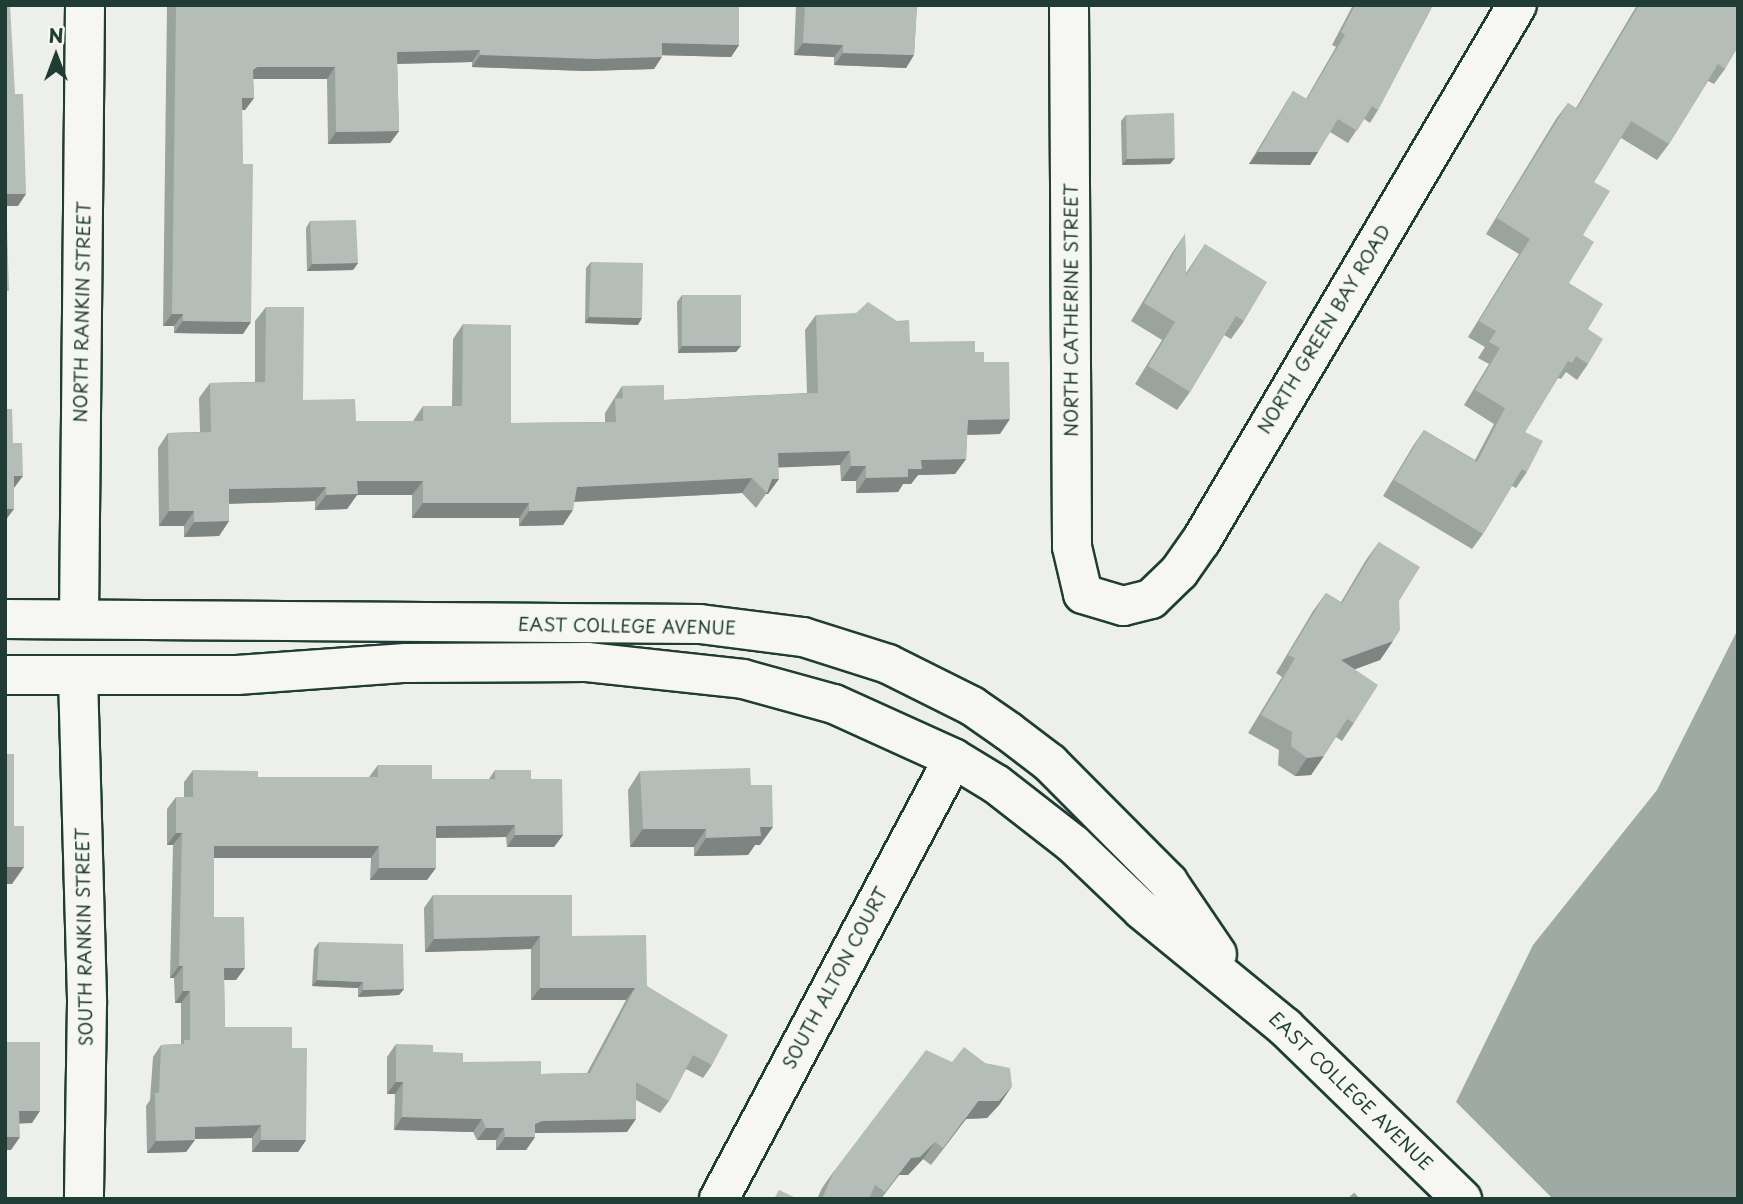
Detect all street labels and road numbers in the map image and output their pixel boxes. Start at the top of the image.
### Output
street label: NORTH CATHERINE STREET [1060,182,1082,438]
street label: NORTH RANKIN STREET [69,201,95,423]
street label: NORTH GREEN BAY ROAD [1253,221,1395,437]
street label: EAST COLLEGE AVENUE [517,613,737,639]
street label: SOUTH RANKIN STREET [71,827,97,1047]
street label: SOUTH ALTON COURT [778,883,892,1073]
street label: EAST COLLEGE AVENUE [1264,1007,1438,1175]

